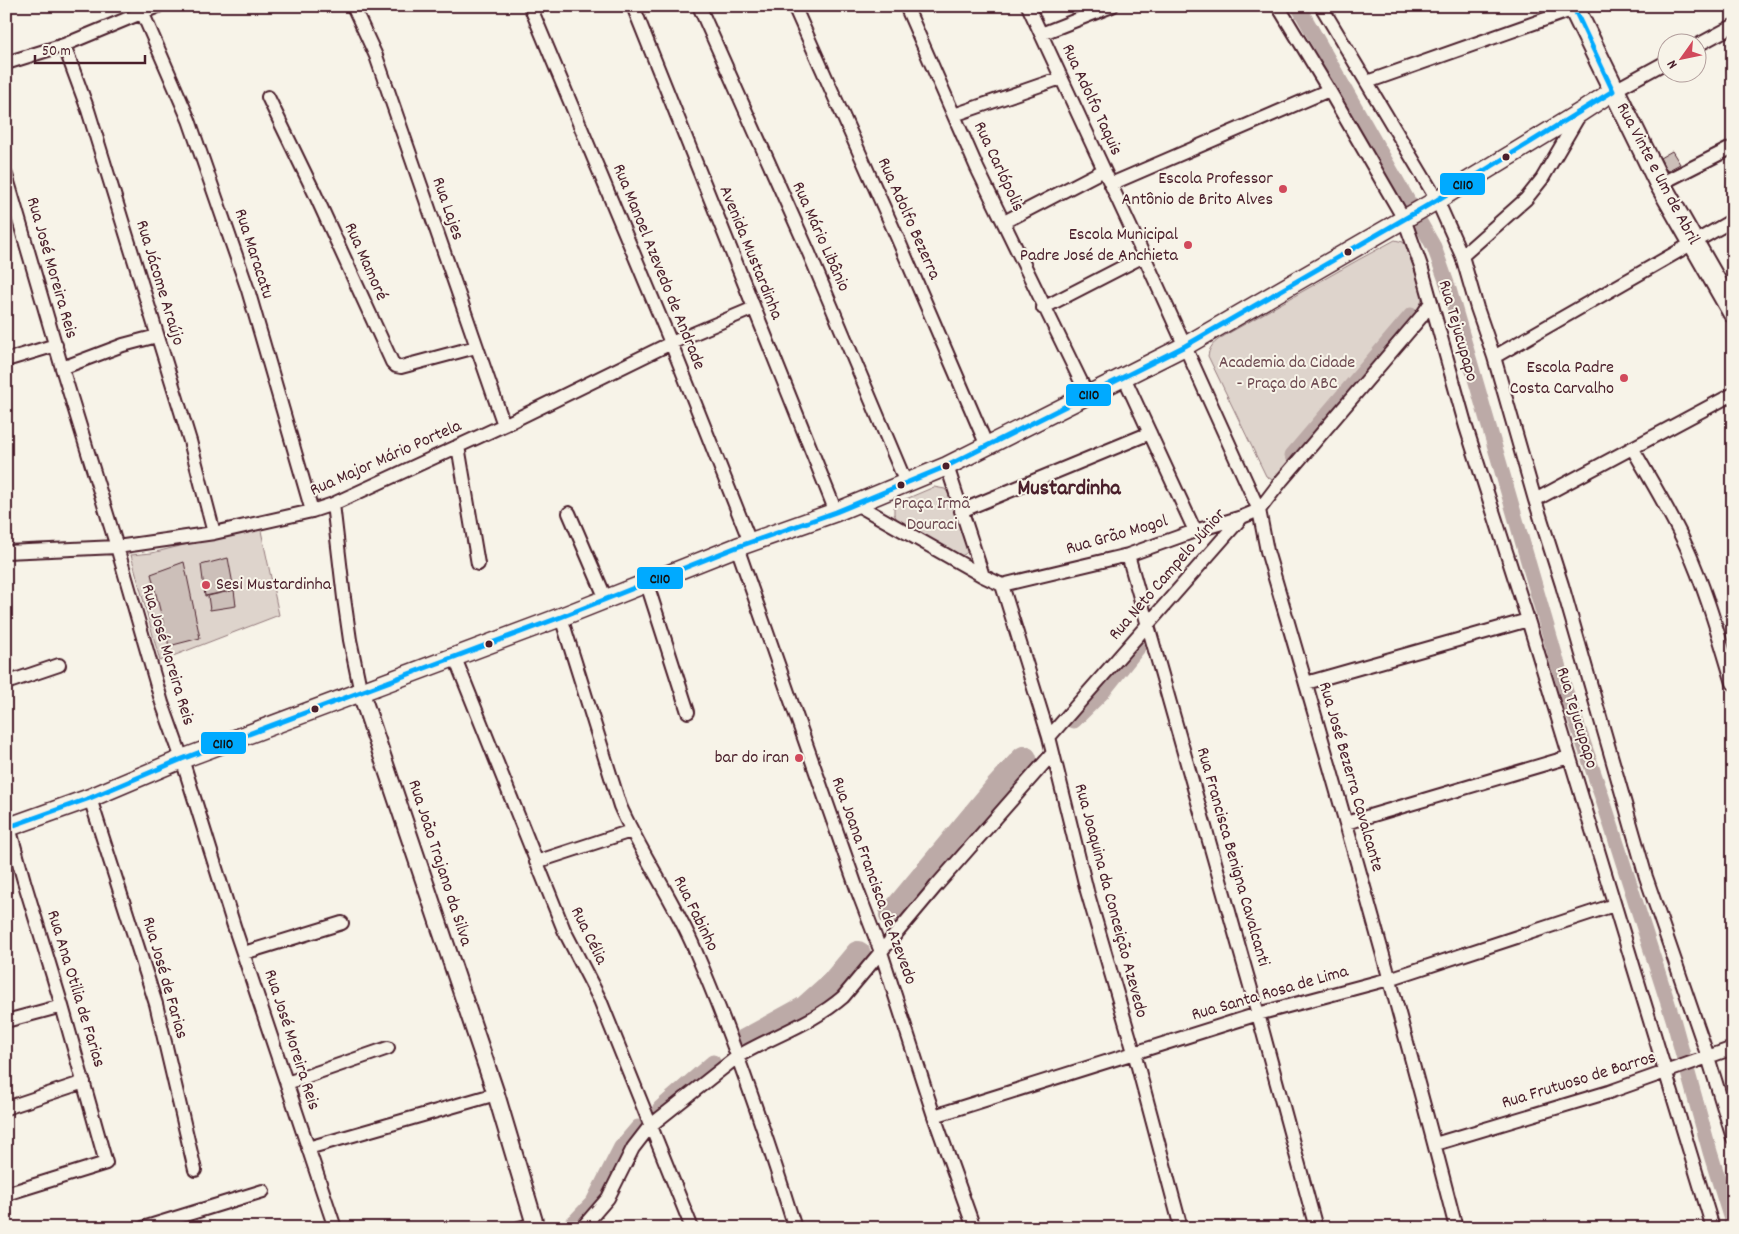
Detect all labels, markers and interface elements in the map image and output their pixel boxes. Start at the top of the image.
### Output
scale bar [35,32,145,64]
north arrow [1656,32,1706,82]
street label: Rua Adolfo Taquis [1054,40,1128,160]
text: 50 m [42,41,71,63]
text: N [1662,56,1683,72]
street label: Rua Vinte e Um de Abril [1609,99,1705,250]
street label: Rua Carlópolis [966,118,1030,216]
unlabelled marker [1501,152,1511,162]
street label: Rua Adolfo Bezerra [870,154,946,284]
street label: Rua Manoel Azevedo de Andrade [605,160,711,374]
place label: Escola Professor Antônio de Brito Alves [1122,167,1273,213]
line badge: C110 [1439,172,1486,196]
street label: Rua Lajes [425,174,469,244]
text: C110 [1453,176,1473,196]
street label: Rua Mário Libânio [785,178,855,296]
street label: Avenida Mustardinha [712,182,788,324]
marker: Escola Professor Antônio de Brito Alves [1277,183,1289,195]
street label: Rua José Moreira Reis [19,194,83,342]
street label: Rua Maracatu [227,206,279,302]
street label: Rua Jácome Araújo [128,217,190,349]
street label: Rua Mamoré [337,219,393,305]
place label: Escola Municipal Padre José de Anchieta [1020,223,1179,269]
marker: Escola Municipal Padre José de Anchieta [1182,239,1194,251]
unlabelled marker [1343,247,1353,257]
street label: Rua Tejucupapo [1431,277,1483,385]
park label: Academia da Cidade - Praça do ABC [1219,351,1355,397]
place label: Escola Padre Costa Carvalho [1510,356,1614,402]
marker: Escola Padre Costa Carvalho [1618,372,1630,384]
line badge: C110 [1065,383,1112,407]
text: C110 [1079,386,1099,406]
street label: Rua Major Mário Portela [306,414,466,504]
unlabelled marker [941,461,951,471]
district label: Mustardinha [1017,474,1121,505]
unlabelled marker [896,480,906,490]
park label: Praça Irmã Douraci [894,492,970,538]
street label: Rua Neto Campelo Júnior [1104,503,1233,646]
street label: Rua Grão Mogol [1063,509,1171,562]
line badge: C110 [636,566,684,590]
text: C110 [650,570,670,590]
place label: Sesi Mustardinha [216,573,332,598]
marker: Sesi Mustardinha [200,579,212,591]
street label: Rua José Moreira Reis [134,581,200,729]
unlabelled marker [484,639,494,649]
street label: Rua Tejucupapo [1549,664,1603,772]
street label: Rua José Bezerra Cavalcante [1311,679,1389,875]
unlabelled marker [310,704,320,714]
line badge: C110 [200,731,247,755]
text: C110 [213,735,233,755]
street label: Rua Francisca Benigna Cavalcanti [1189,745,1275,969]
place label: bar do iran [715,746,789,771]
marker: bar do iran [793,752,805,764]
street label: Rua Joana Francisca de Azevedo [824,774,922,988]
street label: Rua João Trajano da Silva [400,777,478,950]
street label: Rua Joaquina da Conceição Azevedo [1067,781,1153,1021]
street label: Rua Fabinho [666,872,724,956]
street label: Rua Célia [563,903,613,970]
street label: Rua Ana Otilia de Farias [39,907,111,1071]
street label: Rua José de Farias [135,914,193,1042]
street label: Rua Santa Rosa de Lima [1189,960,1352,1028]
street label: Rua José Moreira Reis [256,967,326,1113]
street label: Rua Frutuoso de Barros [1499,1046,1659,1116]

